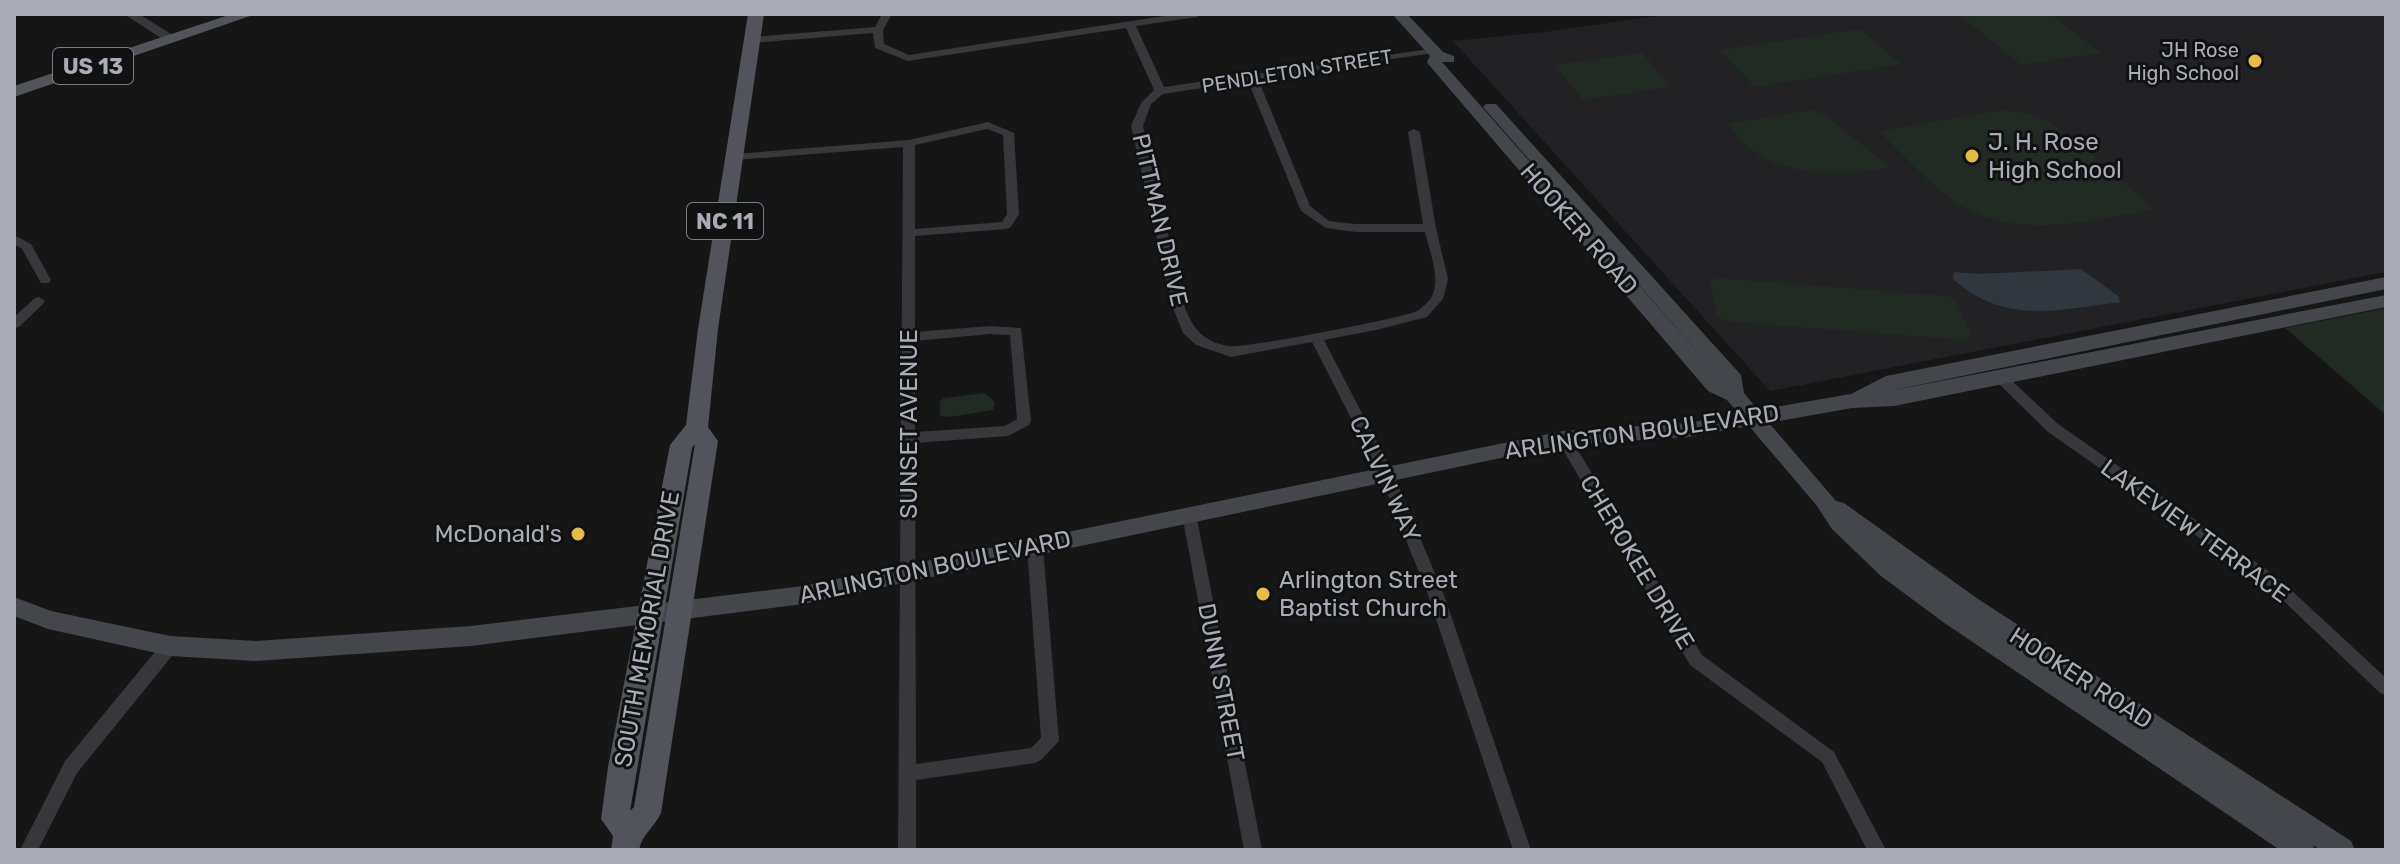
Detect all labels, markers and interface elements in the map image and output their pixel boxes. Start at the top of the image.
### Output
place label: JH Rose High School [2127,38,2239,85]
street label: PENDLETON STREET [1200,44,1394,98]
road number: US 13 [53,48,133,84]
marker: JH Rose High School [2246,52,2264,70]
place label: J. H. Rose High School [1988,128,2122,184]
street label: PITTMAN DRIVE [1127,131,1193,309]
marker: J. H. Rose High School [1963,147,1981,165]
street label: HOOKER ROAD [1514,158,1644,300]
road number: NC 11 [687,203,763,239]
street label: SUNSET AVENUE [895,329,923,519]
street label: ARLINGTON BOULEVARD [1503,399,1781,465]
street label: CALVIN WAY [1344,411,1426,547]
street label: LAKEVIEW TERRACE [2096,453,2294,609]
street label: CHEROKEE DRIVE [1574,470,1700,654]
street label: SOUTH MEMORIAL DRIVE [609,489,685,769]
place label: McDonald's [435,520,562,548]
marker: McDonald's [569,525,587,543]
street label: ARLINGTON BOULEVARD [797,525,1073,609]
place label: Arlington Street Baptist Church [1279,566,1458,622]
marker: Arlington Street Baptist Church [1254,585,1272,603]
street label: DUNN STREET [1192,601,1250,763]
street label: HOOKER ROAD [2004,621,2158,735]

